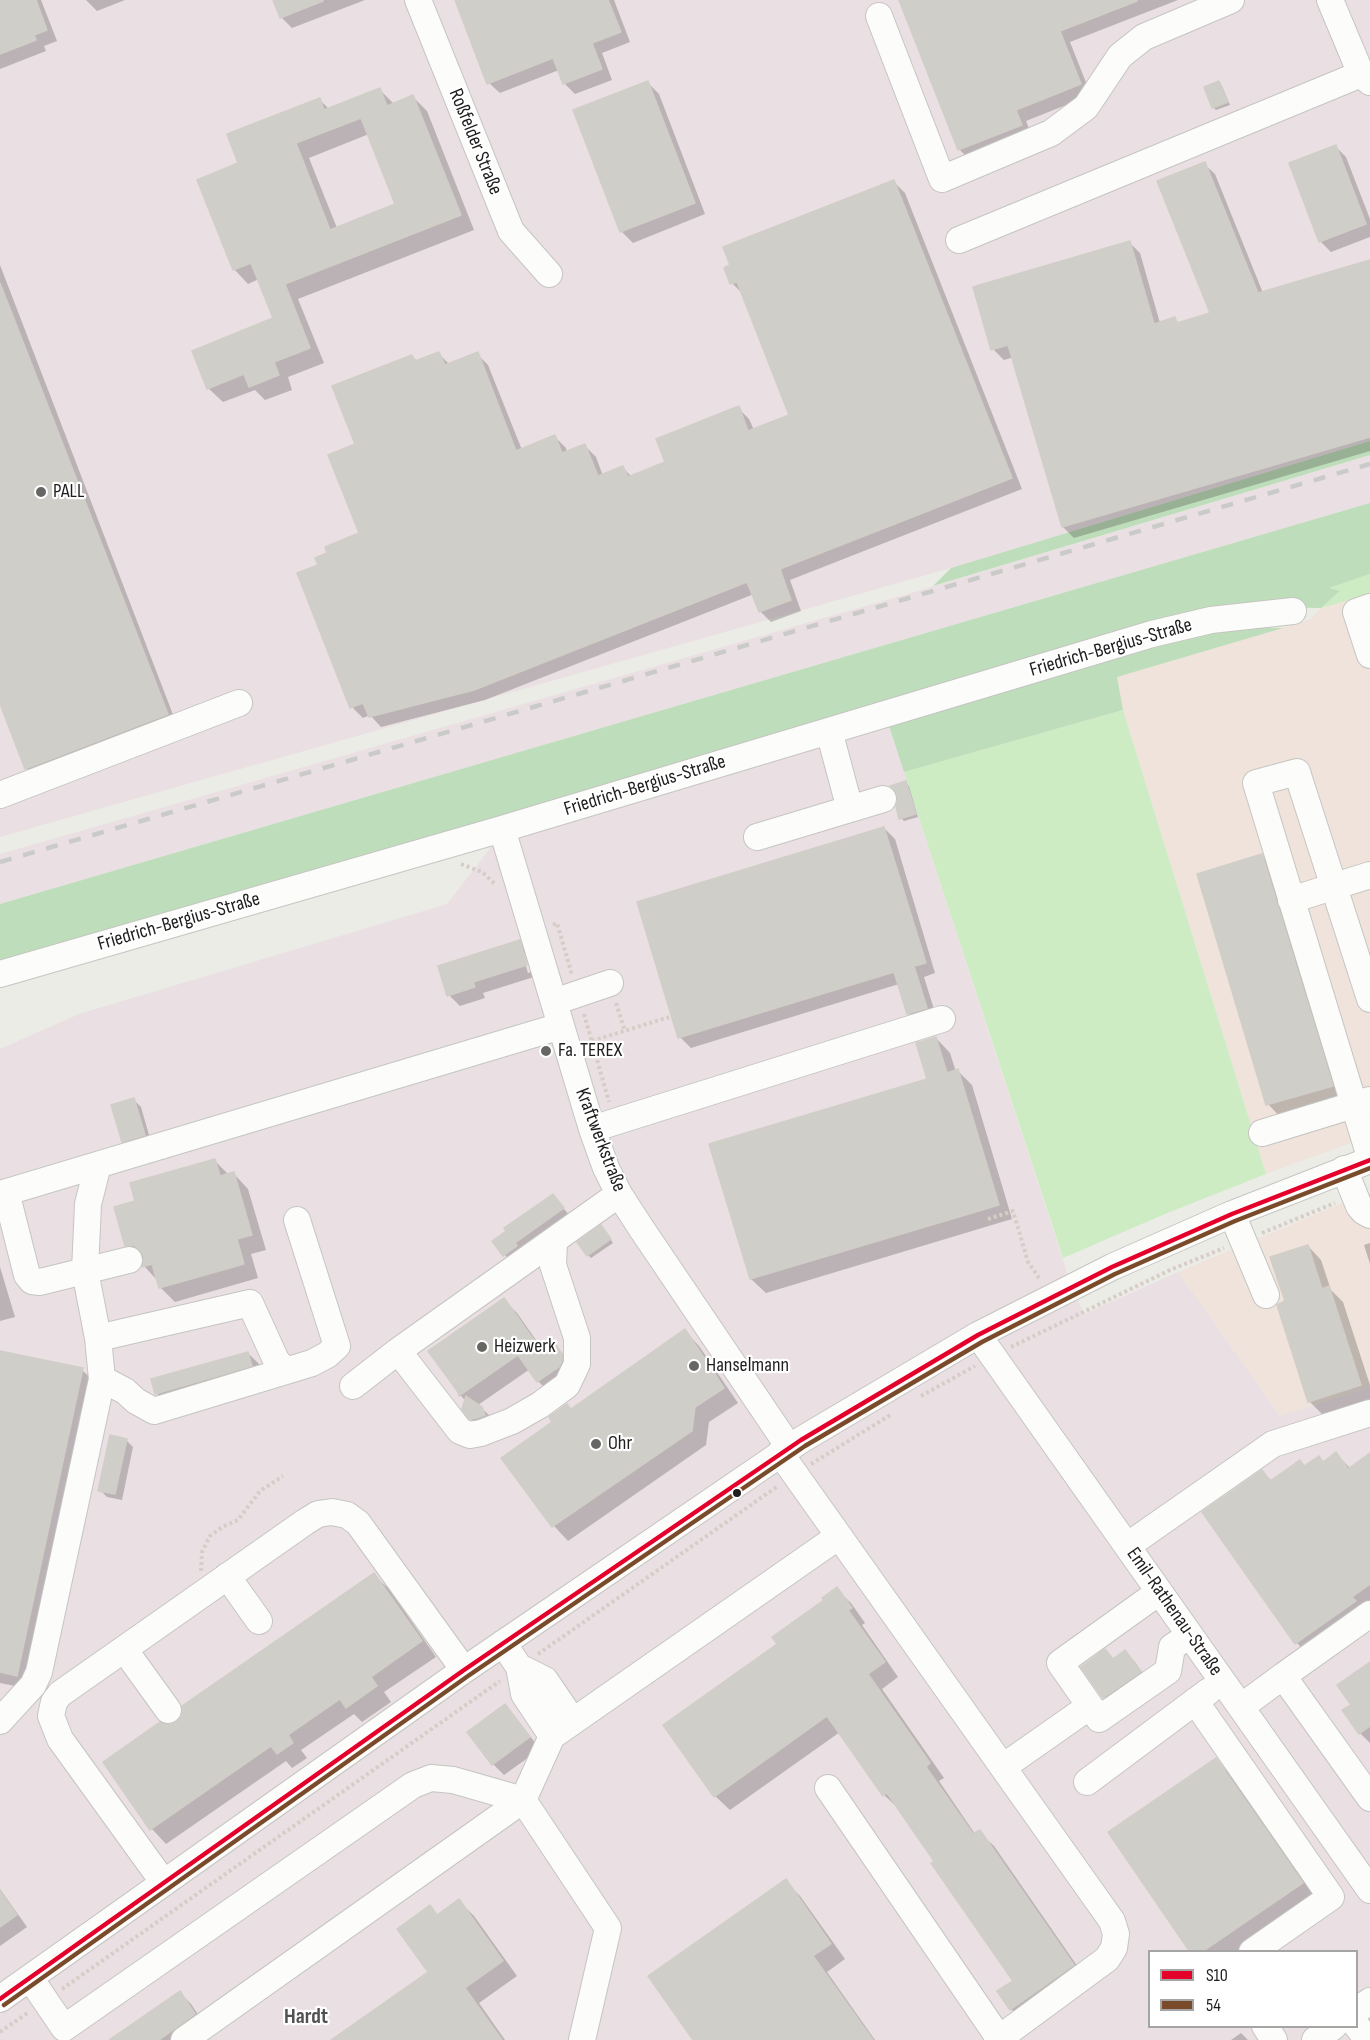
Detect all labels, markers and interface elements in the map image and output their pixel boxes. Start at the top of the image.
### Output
street label: Roßfelder Straße [443,85,507,199]
place label: PALL [53,480,84,504]
marker: PALL [34,485,48,499]
street label: Friedrich-Bergius-Straße [1027,613,1195,683]
street label: Friedrich-Bergius-Straße [561,750,729,822]
street label: Friedrich-Bergius-Straße [95,887,263,957]
place label: Fa. TEREX [558,1039,622,1063]
marker: Fa. TEREX [539,1044,553,1058]
street label: Kraftwerkstraße [569,1085,631,1195]
place label: Heizwerk [494,1335,556,1359]
marker: Heizwerk [475,1340,489,1354]
place label: Hanselmann [706,1354,789,1378]
marker: Hanselmann [687,1359,701,1373]
place label: Ohr [608,1432,632,1456]
marker: Ohr [589,1437,603,1451]
unlabelled marker [731,1487,743,1499]
street label: Emil-Rathenau-Straße [1121,1543,1227,1681]
legend [1148,1950,1358,2028]
text: S10 [1206,1965,1228,1986]
text: 54 [1206,1995,1221,2016]
district label: Hardt [284,2004,328,2030]

